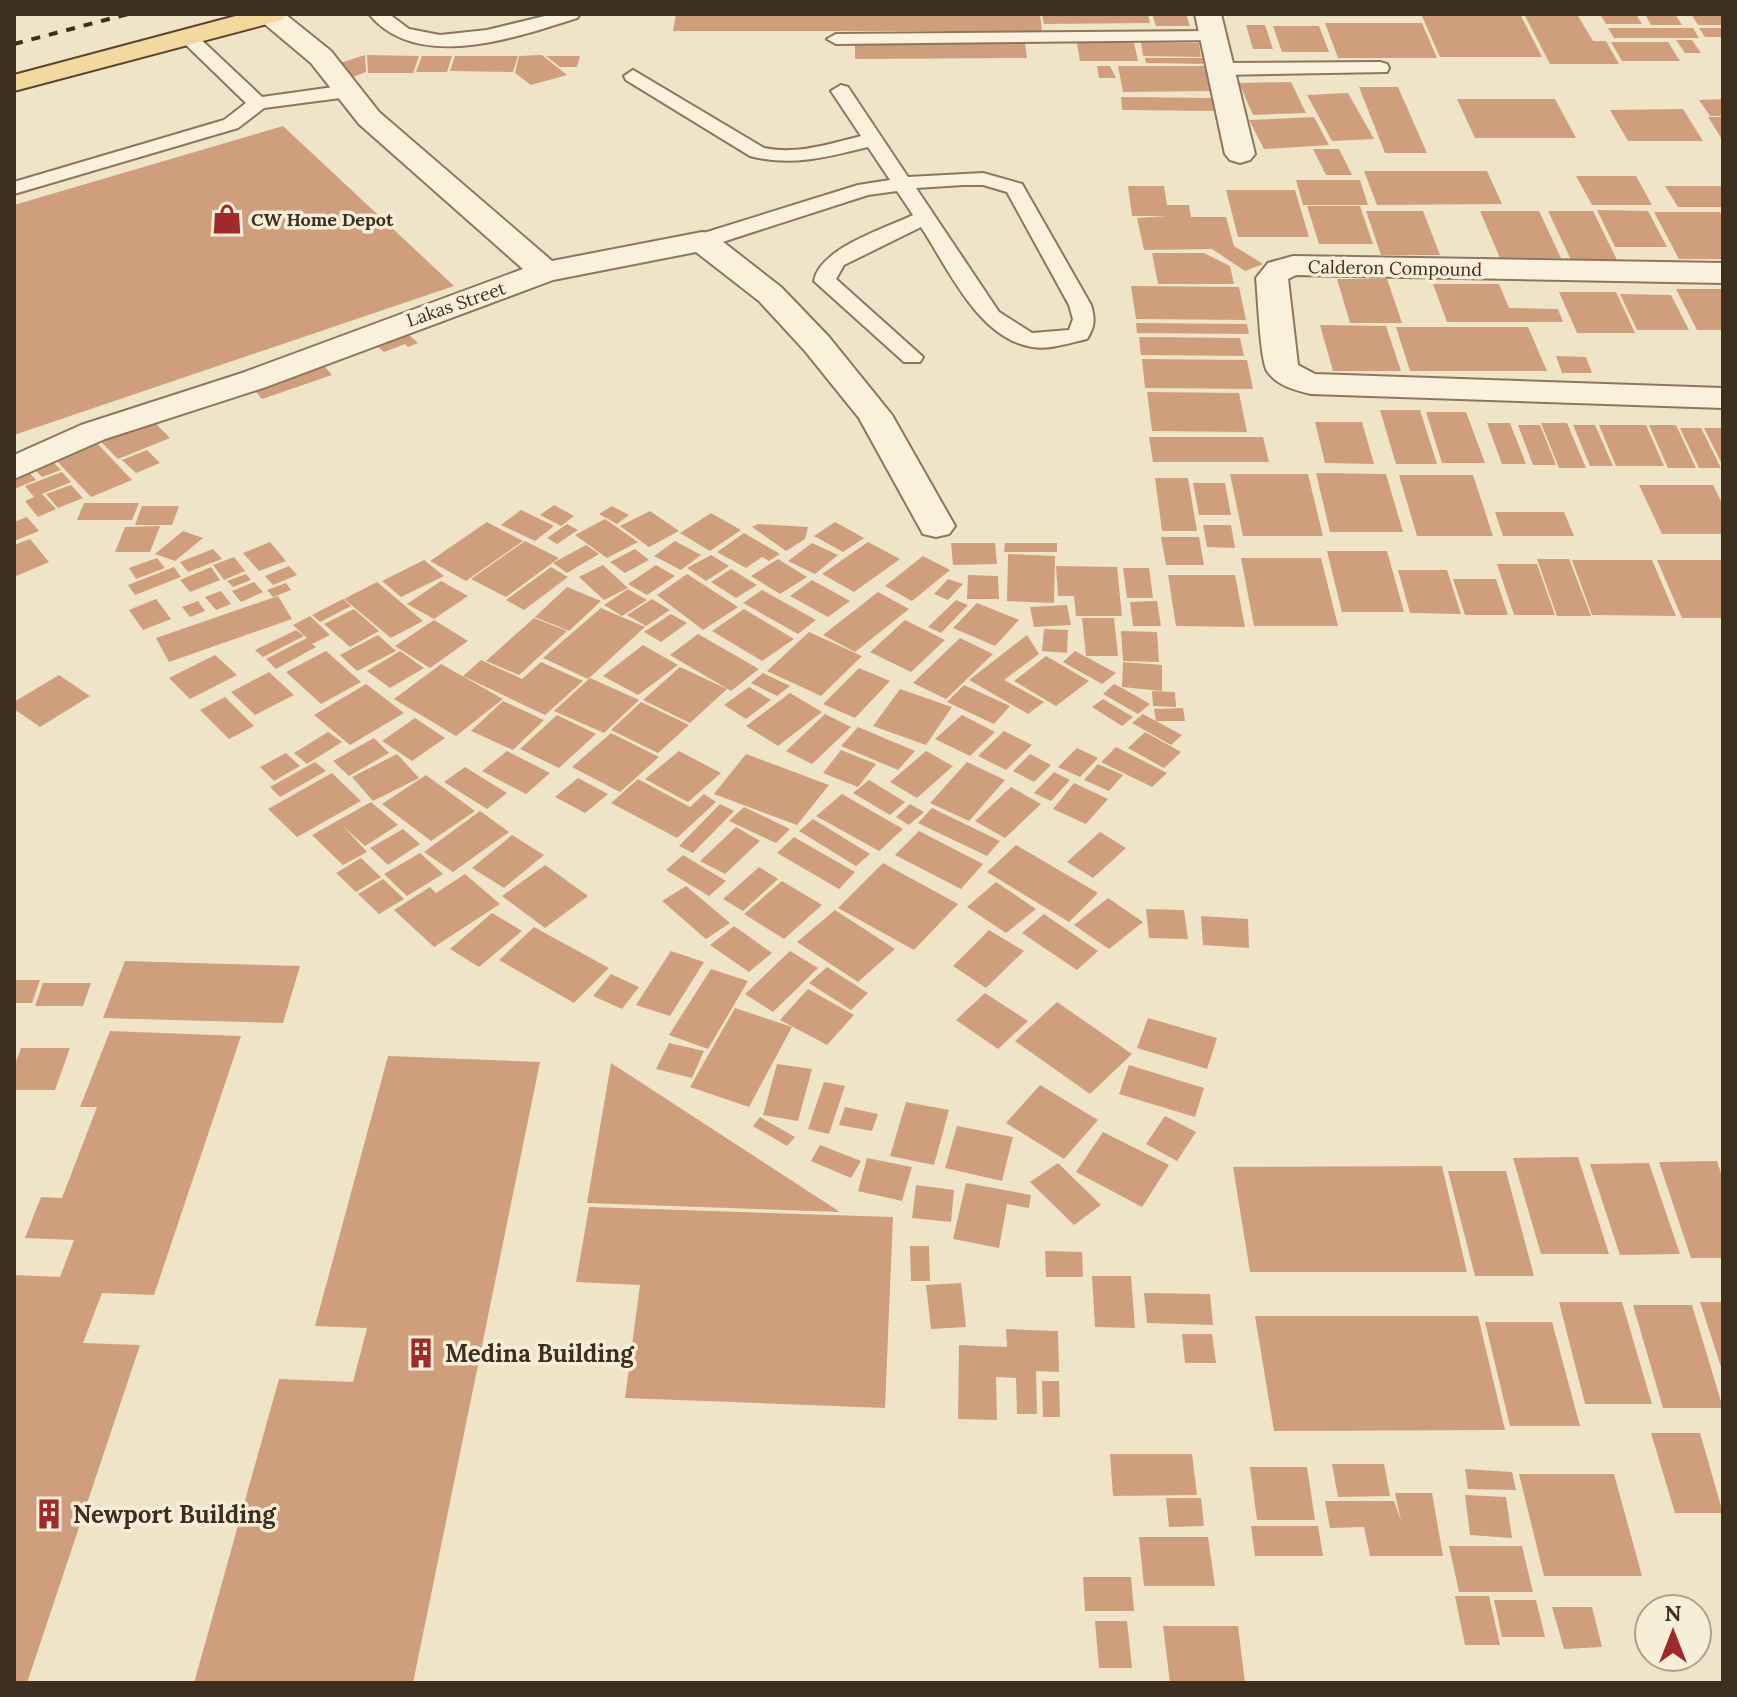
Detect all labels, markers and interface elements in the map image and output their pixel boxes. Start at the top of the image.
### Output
shop icon: CW Home Depot [210,202,244,236]
place label: CW Home Depot [251,208,394,231]
street label: Calderon Compound [1308,255,1482,281]
street label: Lakas Street [403,276,509,332]
building icon: Medina Building [404,1336,438,1370]
place label: Medina Building [445,1338,635,1369]
building icon: Newport Building [32,1497,66,1531]
place label: Newport Building [73,1499,277,1530]
north arrow [1633,1593,1713,1673]
text: N [1664,1599,1682,1627]

